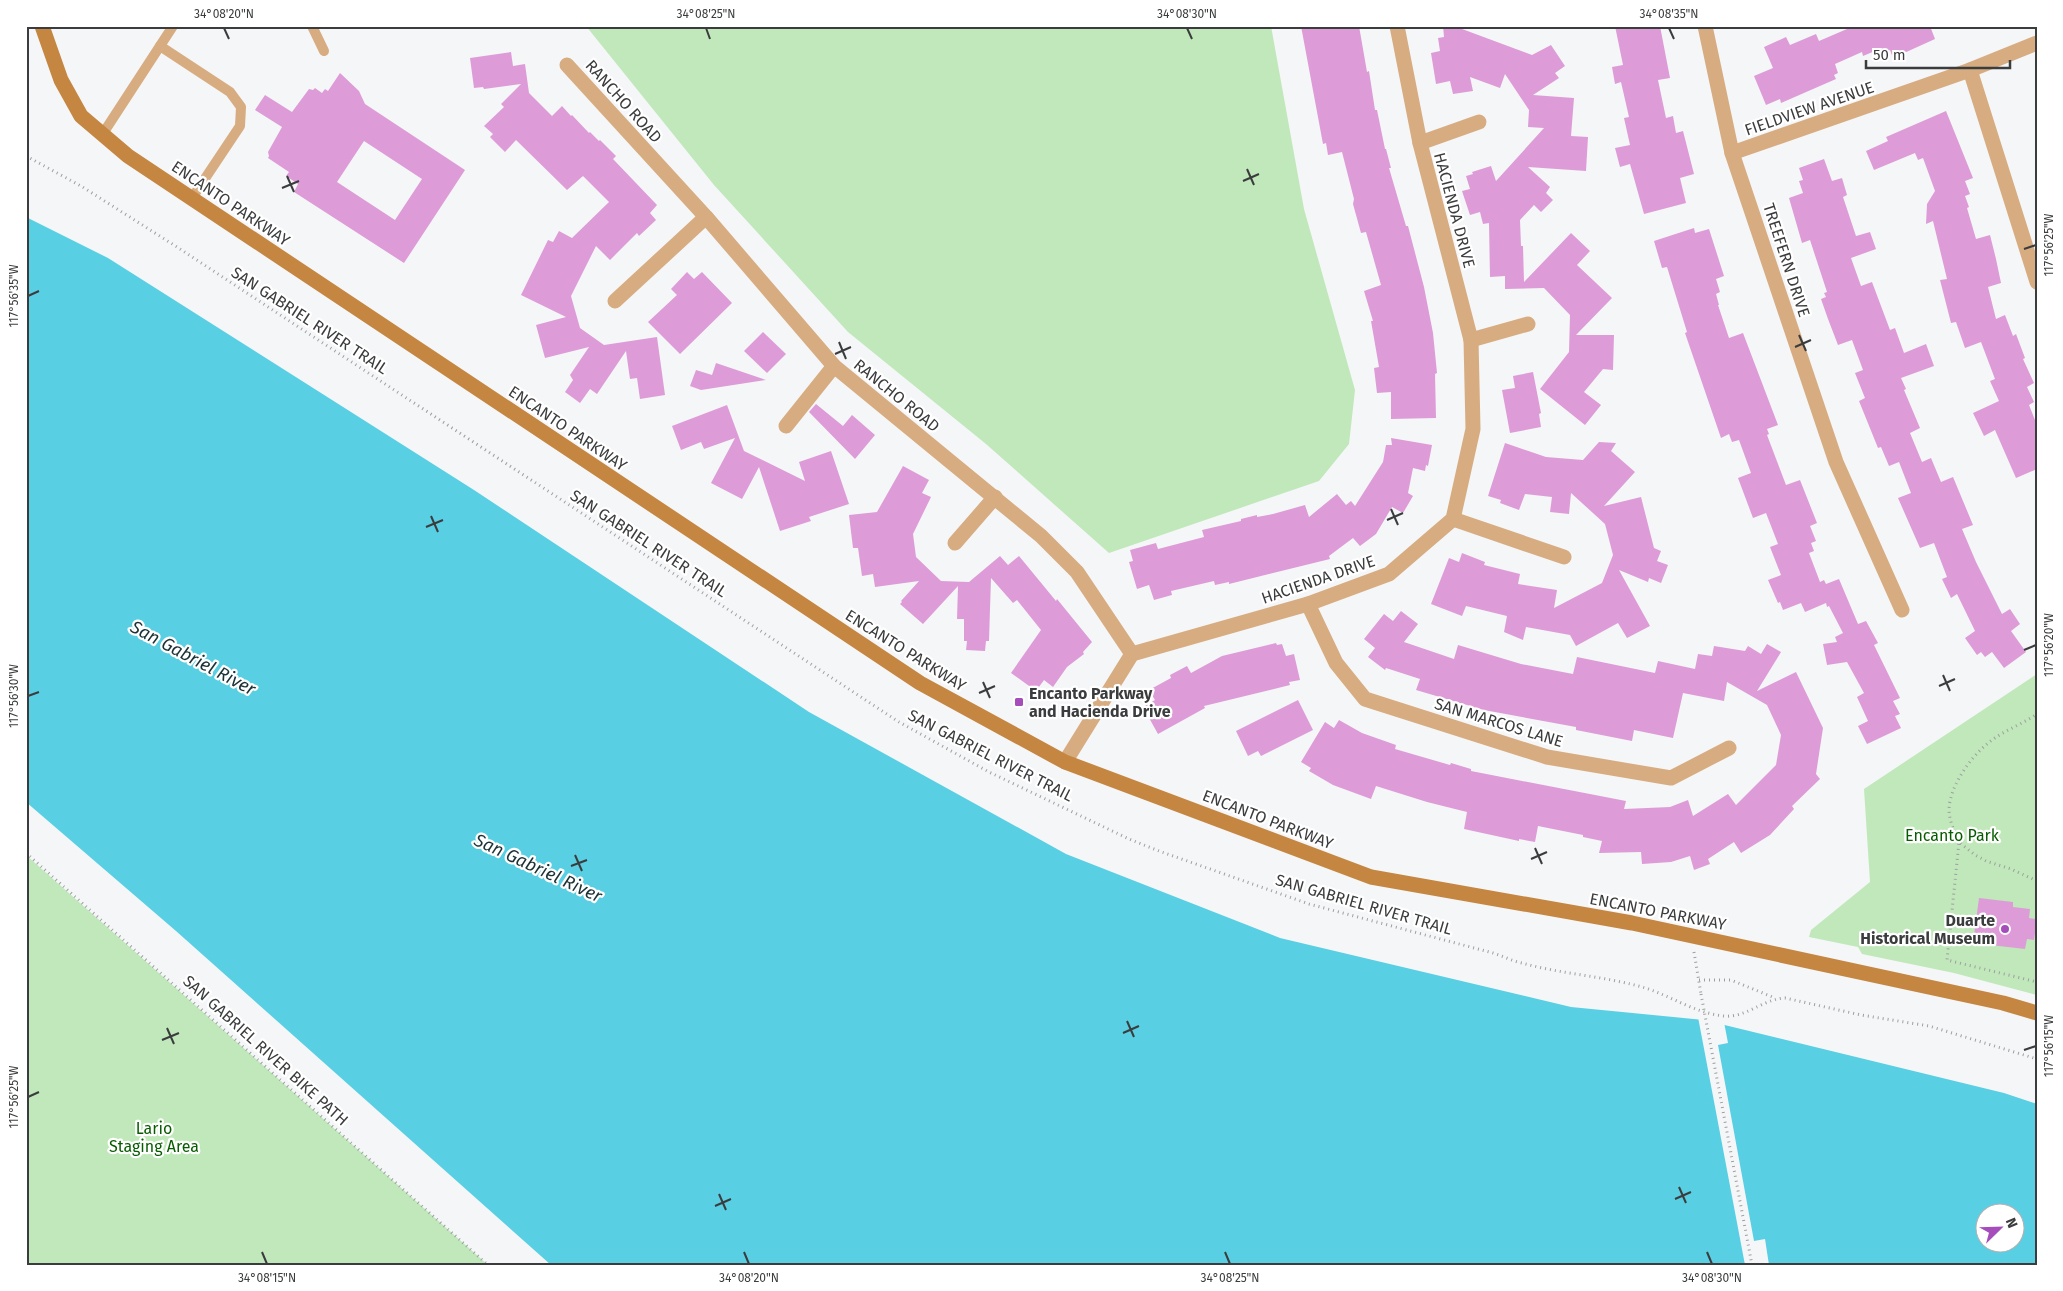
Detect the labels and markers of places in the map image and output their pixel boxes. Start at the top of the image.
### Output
place label: Encanto Parkway and Hacienda Drive [1029,684,1171,721]
marker: Encanto Parkway and Hacienda Drive [1013,696,1025,708]
place label: Duarte Historical Museum [1860,911,1995,948]
marker: Duarte Historical Museum [1999,923,2011,935]

